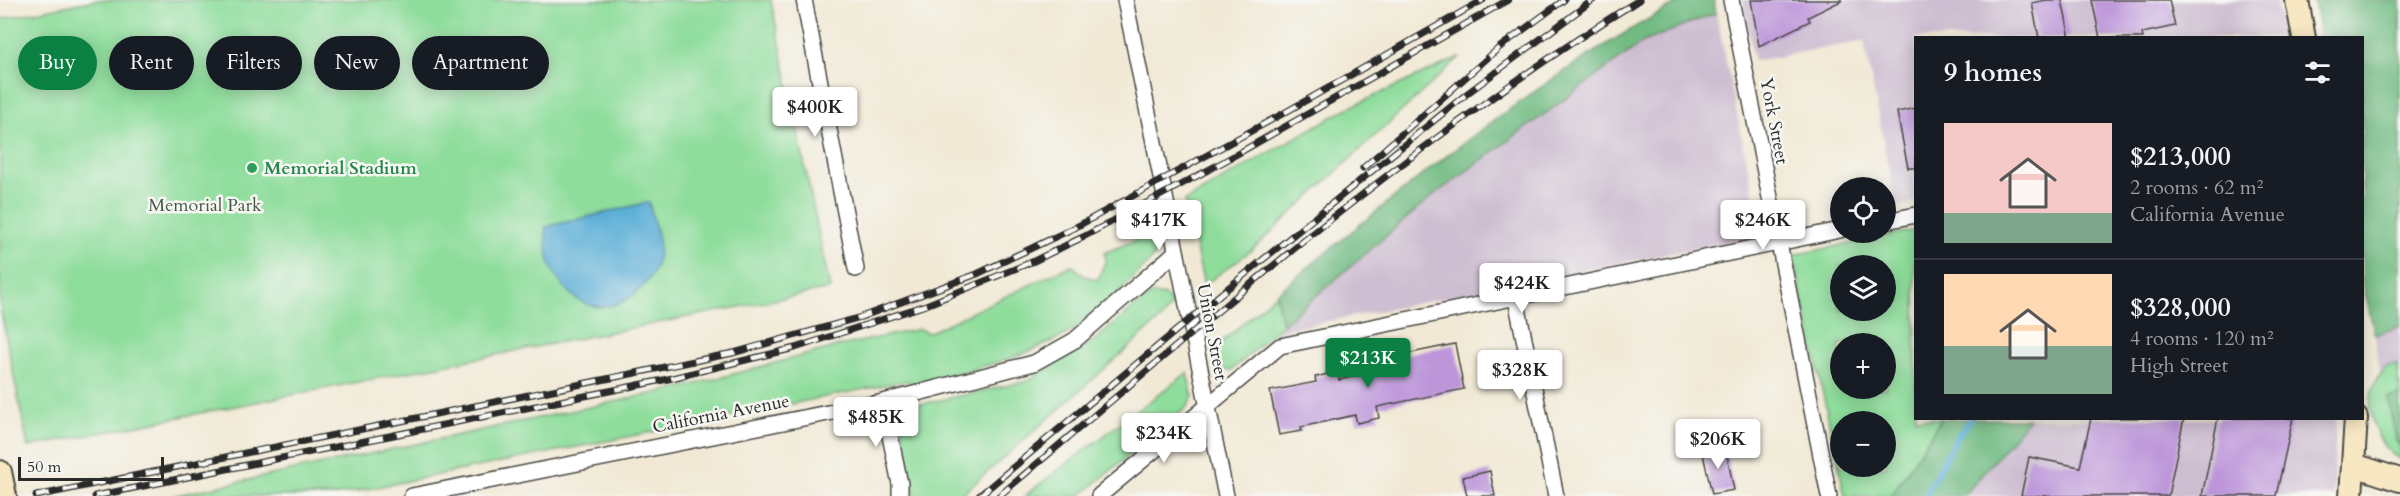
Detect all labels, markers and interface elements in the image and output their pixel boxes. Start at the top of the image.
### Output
chip: Buy [18,36,97,90]
chip: Rent [109,36,194,90]
chip: Filters [206,36,302,90]
chip: New [314,36,400,90]
chip: Apartment [412,36,549,90]
text: 9 homes [1944,55,2042,90]
icon: filters [2301,56,2334,89]
street label: York Street [1753,76,1795,167]
pin: $400K [773,87,857,138]
text: $400K [786,93,844,120]
text: $213,000 [2130,139,2231,174]
icon: home [1992,147,2064,219]
place label: Memorial Stadium [264,156,417,181]
marker: Memorial Stadium [245,161,259,175]
text: 2 rooms · 62 m² [2130,174,2263,201]
map controls [1830,177,1896,477]
button: locate [1830,177,1896,243]
park label: Memorial Park [148,193,262,218]
pin: $417K [1117,200,1201,251]
pin: $246K [1721,200,1805,251]
text: California Avenue [2130,201,2285,228]
text: $417K [1130,206,1188,233]
text: $246K [1734,206,1792,233]
button: layers [1830,255,1896,321]
pin: $424K [1480,263,1564,314]
text: $424K [1493,269,1551,296]
street label: Union Street [1190,281,1234,383]
text: $328,000 [2130,290,2231,325]
icon: home [1992,298,2064,370]
text: 4 rooms · 120 m² [2130,325,2274,352]
button: + [1830,333,1896,399]
pin: $213K [1326,338,1410,389]
text: $213K [1339,344,1397,371]
pin: $328K [1478,350,1562,401]
text: High Street [2130,352,2228,379]
text: $328K [1491,356,1549,383]
street label: California Avenue [650,388,792,440]
pin: $485K [834,397,918,448]
text: $485K [847,403,905,430]
button: − [1830,411,1896,477]
pin: $234K [1122,413,1206,464]
text: $234K [1135,419,1193,446]
pin: $206K [1676,419,1760,470]
text: $206K [1689,425,1747,452]
scale bar [18,454,164,482]
text: 50 m [27,456,61,478]

